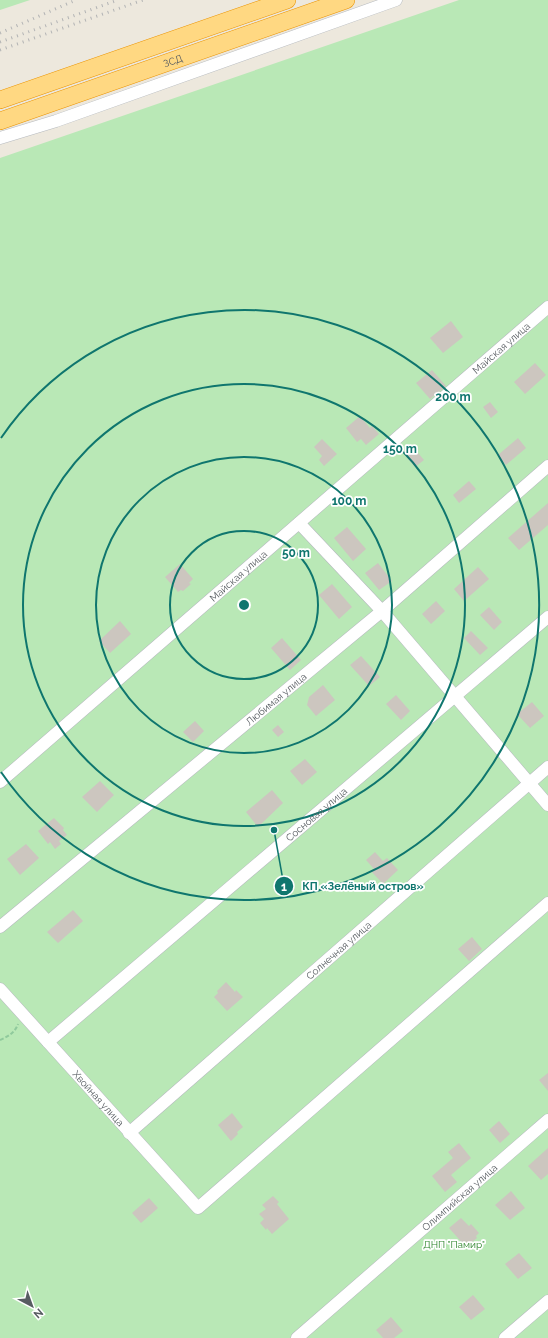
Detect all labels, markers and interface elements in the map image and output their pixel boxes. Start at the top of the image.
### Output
street label: ЗСД [162,52,185,70]
street label: Майская улица [470,320,532,376]
text: 200 m [435,390,471,404]
text: 150 m [383,442,417,456]
text: 100 m [332,494,366,508]
text: 50 m [282,546,310,560]
street label: Майская улица [208,548,269,604]
centre of rings [237,598,251,612]
street label: Любимая улица [244,671,309,727]
street label: Сосновая улица [284,785,349,843]
callout: КП «Зелёный остров» [274,875,431,898]
text: 1 [281,880,287,894]
text: КП «Зелёный остров» [302,880,424,893]
street label: Солнечная улица [304,919,373,982]
street label: Хвойная улица [70,1068,126,1128]
street label: Олимпийская улица [420,1162,499,1233]
park label: ДНП "Памир" [423,1239,485,1250]
north arrow [12,1286,52,1326]
text: N [31,1306,46,1321]

